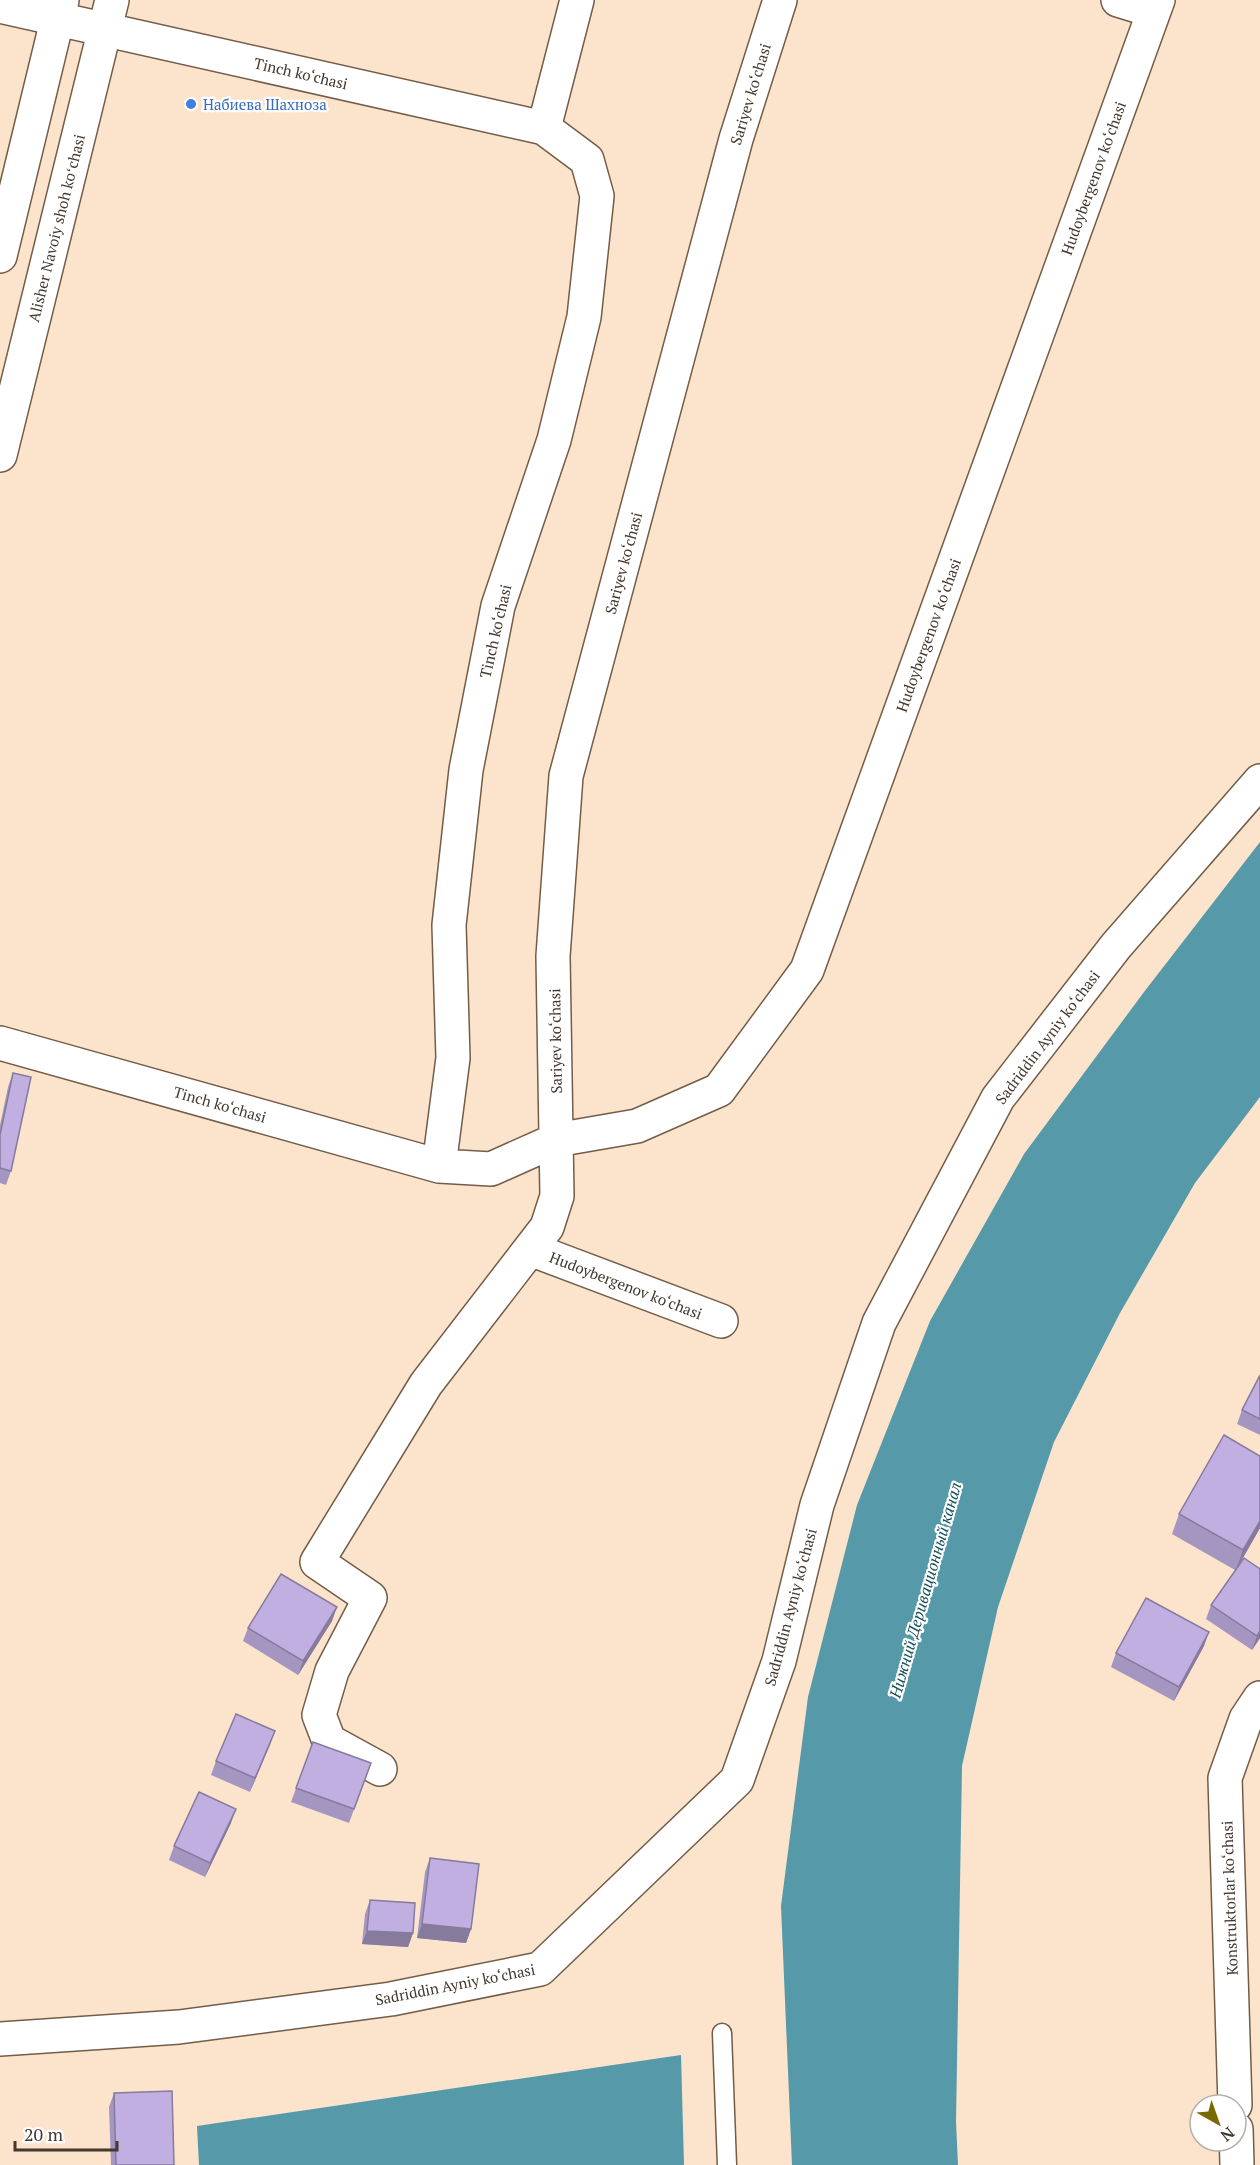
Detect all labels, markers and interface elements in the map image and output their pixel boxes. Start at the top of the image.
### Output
street label: Sariyev ko‘chasi [725,41,775,147]
street label: Tinch ko‘chasi [252,53,350,93]
place label: Набиева Шахноза [203,94,327,114]
marker: Набиева Шахноза [184,97,198,111]
street label: Hudoybergenov ko‘chasi [1056,98,1130,258]
street label: Alisher Navoiy shoh koʻchasi [23,132,89,324]
street label: Sariyev ko‘chasi [600,510,646,616]
street label: Hudoybergenov ko‘chasi [891,555,965,715]
street label: Tinch ko‘chasi [475,582,515,680]
street label: Sadriddin Ayniy ko‘chasi [990,966,1104,1108]
street label: Sariyev ko‘chasi [544,988,566,1094]
street label: Tinch ko‘chasi [171,1081,269,1127]
street label: Hudoybergenov ko‘chasi [547,1247,705,1323]
water label: Нижний Деривационный канал [883,1480,966,1701]
street label: Sadriddin Ayniy ko‘chasi [759,1526,821,1688]
street label: Konstruktorlar ko‘chasi [1216,1820,1242,1976]
street label: Sadriddin Ayniy ko‘chasi [373,1959,537,2009]
north arrow [1188,2093,1248,2153]
scale bar [15,2114,117,2152]
text: 20 m [24,2122,64,2146]
text: N [1216,2122,1239,2147]

